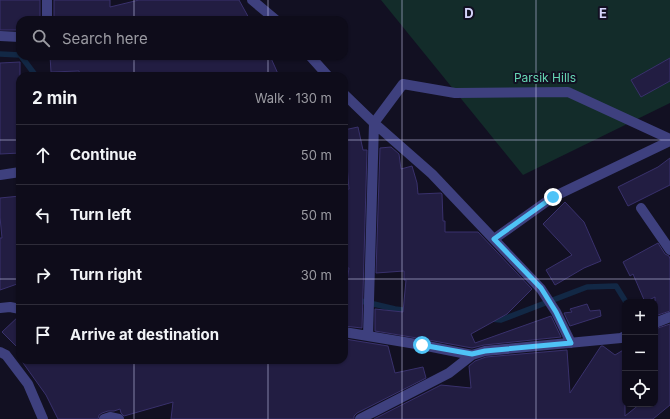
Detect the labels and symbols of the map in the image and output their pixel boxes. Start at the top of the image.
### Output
text: D [464,5,474,21]
text: E [599,5,607,21]
park label: Parsik Hills [514,70,576,85]
route end [544,188,562,206]
route start [413,336,431,354]

